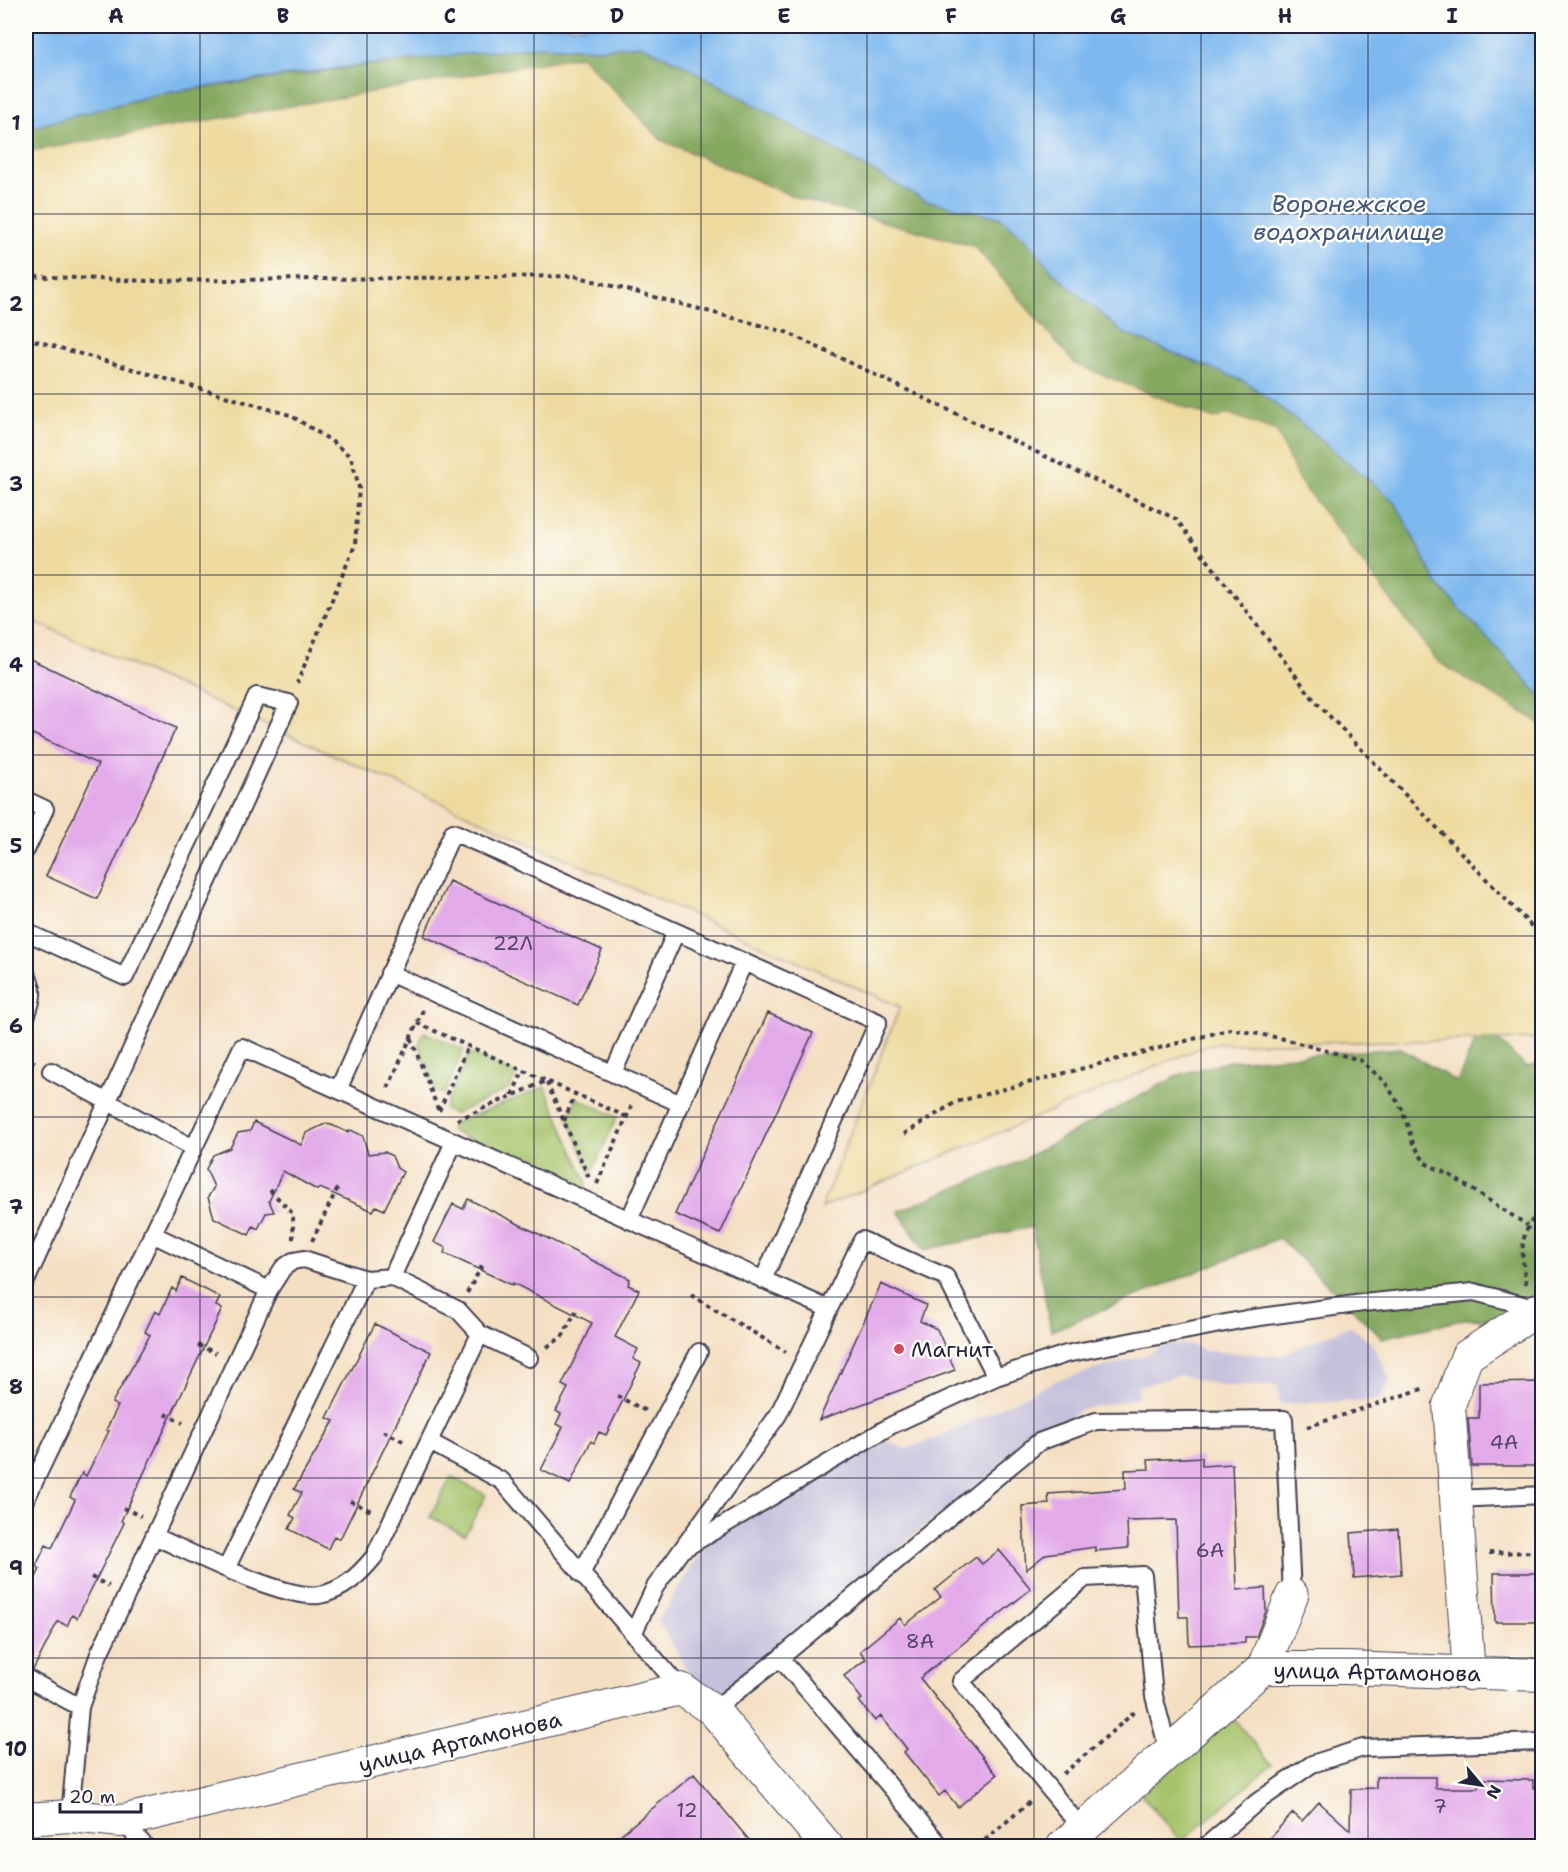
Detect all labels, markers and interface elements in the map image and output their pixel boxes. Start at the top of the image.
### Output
text: A [108,3,124,29]
text: B [277,3,289,29]
text: C [444,3,456,29]
text: D [610,3,624,29]
text: E [777,3,791,29]
text: F [945,3,957,29]
text: G [1110,3,1126,29]
text: H [1278,3,1292,29]
text: I [1446,3,1458,29]
text: 1 [11,110,21,136]
water label: Воронежское водохранилище [1253,188,1445,248]
text: 2 [9,291,23,317]
text: 3 [9,471,23,497]
text: 4 [9,652,23,678]
text: 5 [10,833,22,859]
house number: 22Л [493,930,533,956]
text: 6 [9,1013,23,1039]
text: 7 [9,1194,23,1220]
place label: Магнит [911,1335,994,1364]
marker: Магнит [892,1342,906,1356]
text: 8 [9,1374,23,1400]
house number: 4А [1490,1429,1518,1455]
house number: 6А [1196,1537,1224,1563]
text: 9 [9,1555,23,1581]
house number: 8А [906,1628,934,1654]
street label: улица Артамонова [1273,1656,1481,1688]
street label: улица Артамонова [356,1704,565,1779]
text: 10 [5,1736,27,1762]
north arrow [1451,1755,1511,1815]
scale bar [60,1776,141,1814]
text: N [1481,1781,1506,1803]
text: 20 m [69,1785,115,1809]
house number: 7 [1433,1793,1447,1819]
house number: 12 [676,1797,698,1823]

